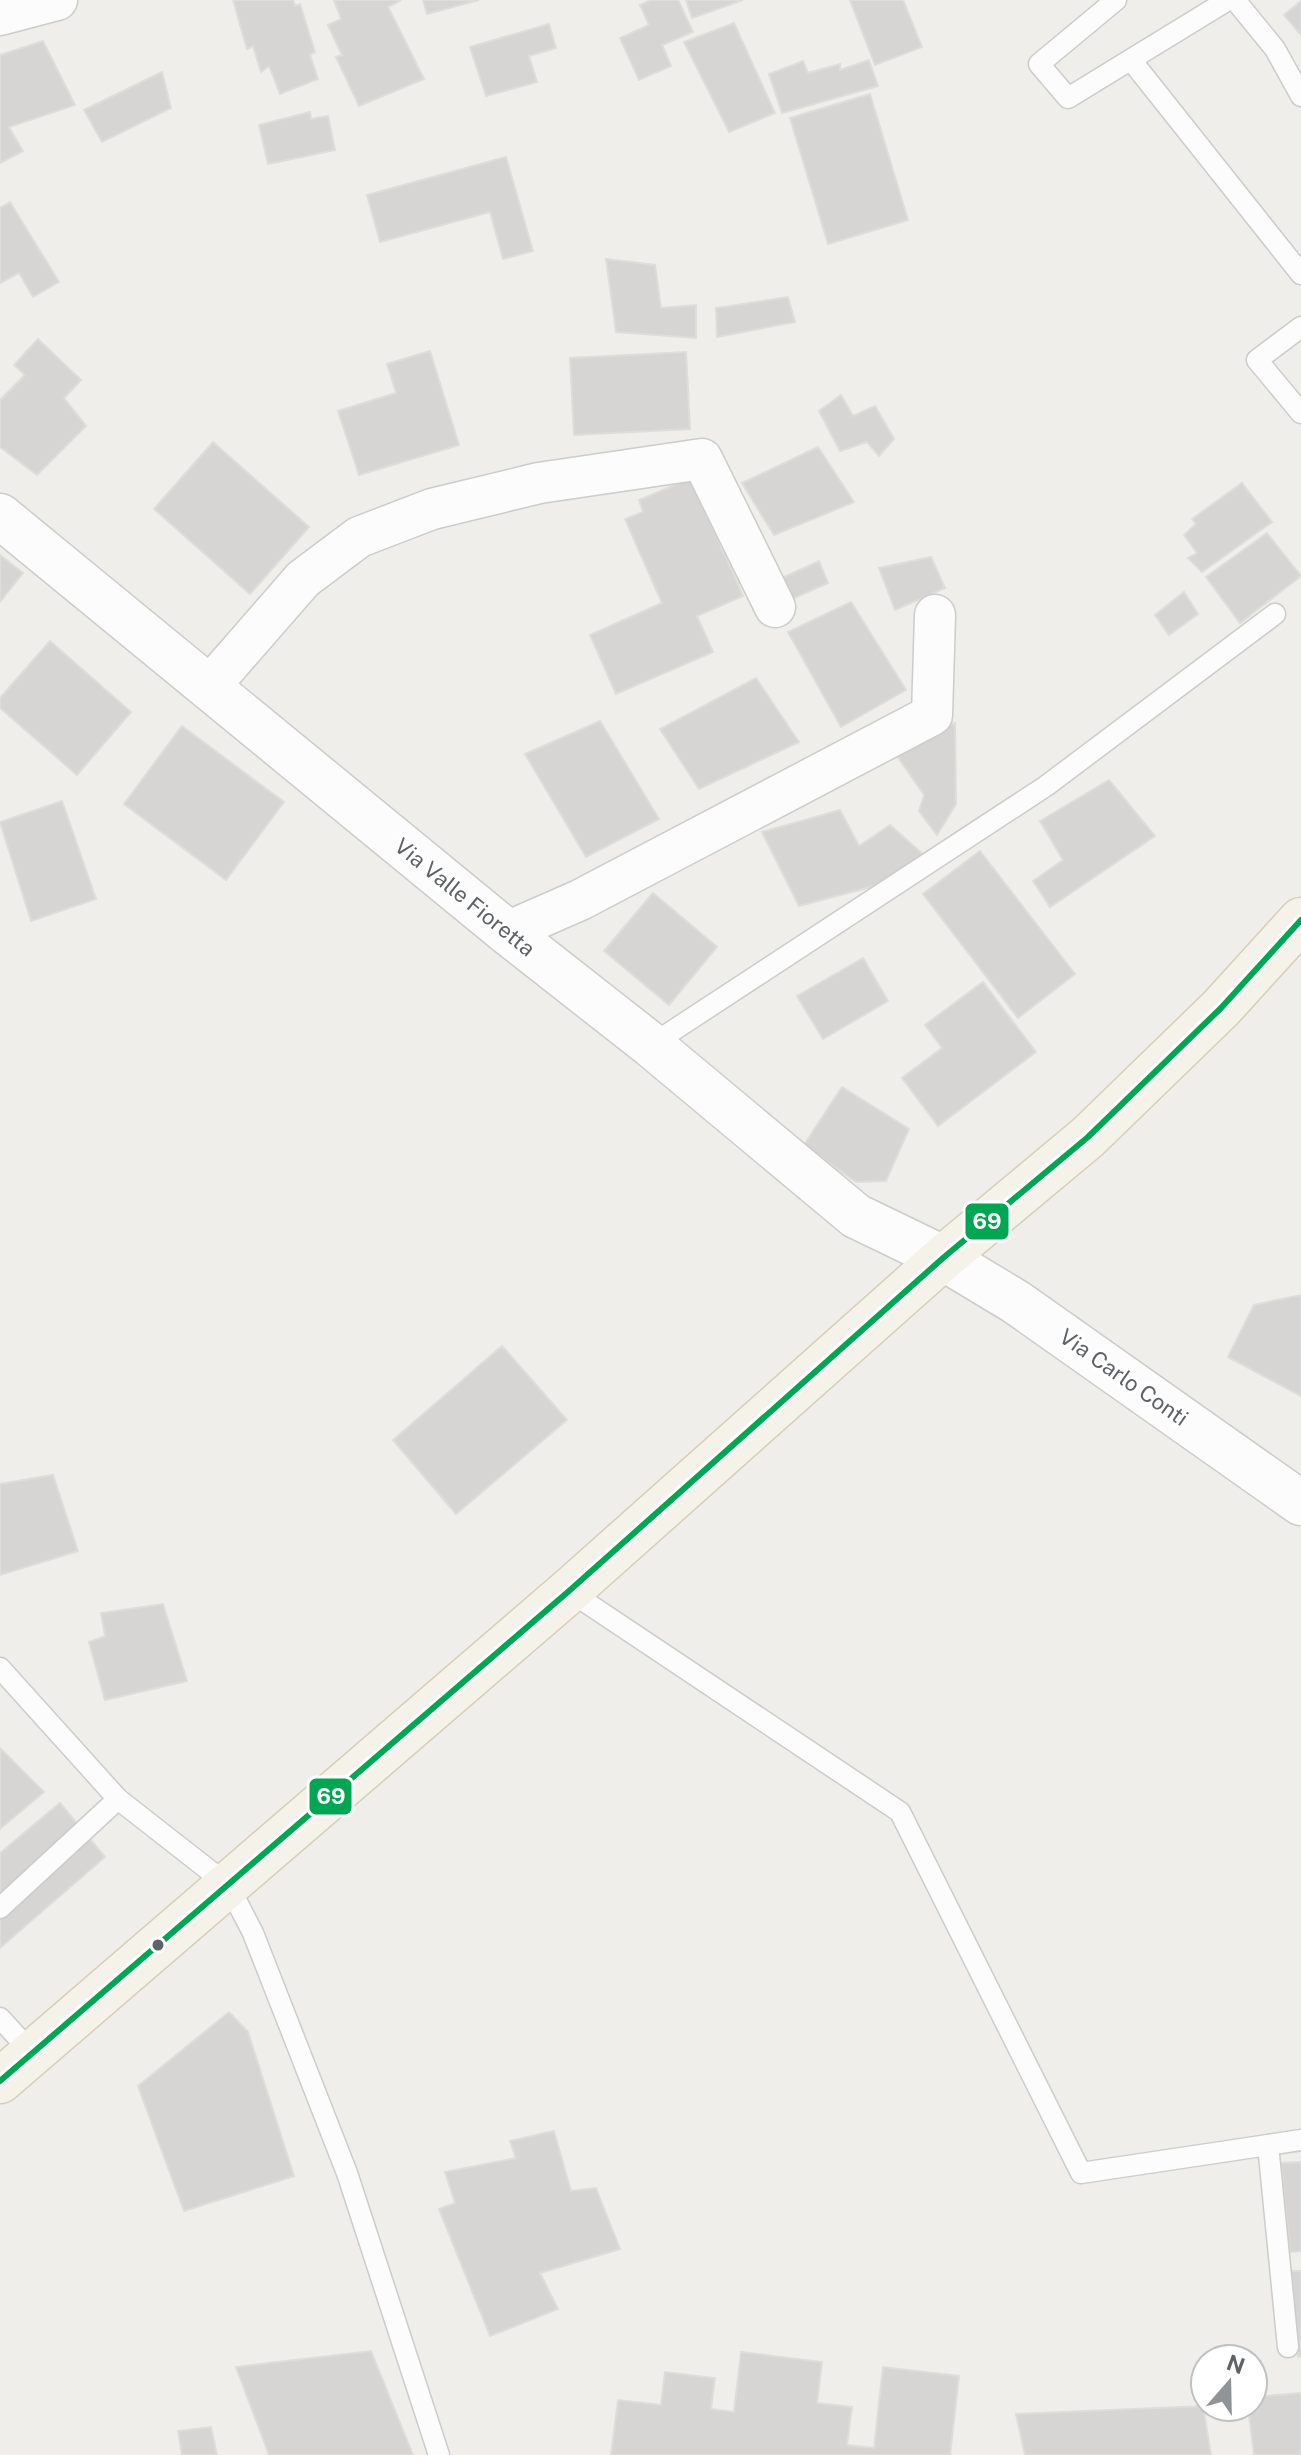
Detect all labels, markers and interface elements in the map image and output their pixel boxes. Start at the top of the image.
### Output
street label: Via Valle Fioretta [390,833,540,961]
line badge: 69 [964,1202,1010,1241]
text: 69 [973,1208,1001,1234]
street label: Via Carlo Conti [1055,1323,1193,1431]
line badge: 69 [308,1777,353,1816]
text: 69 [317,1783,345,1809]
unlabelled marker [150,1937,166,1953]
north arrow [1189,2343,1269,2423]
text: N [1223,2349,1248,2379]

